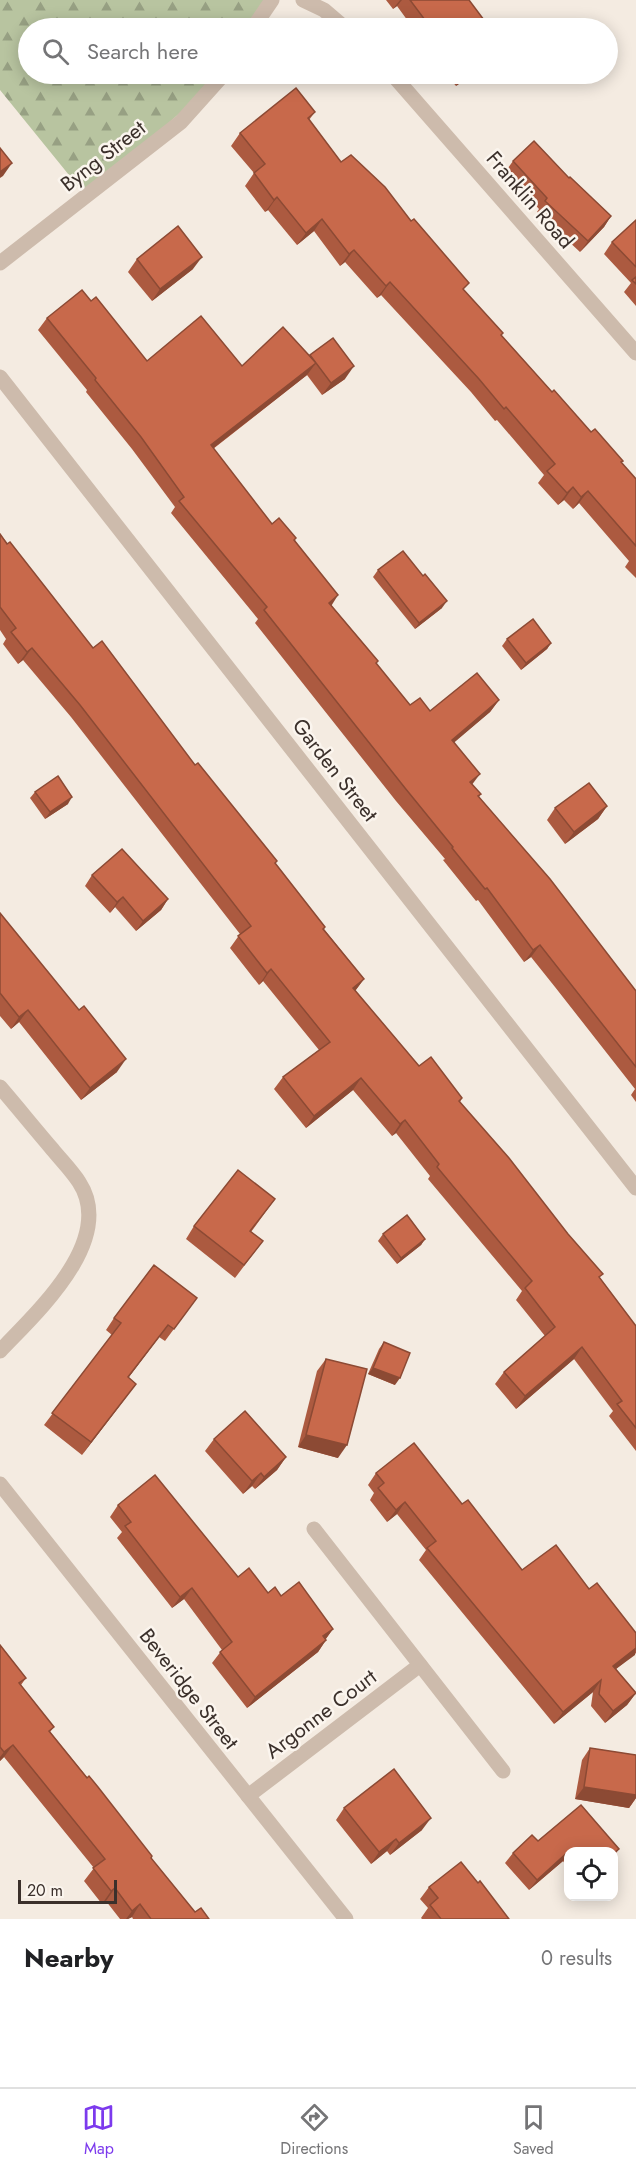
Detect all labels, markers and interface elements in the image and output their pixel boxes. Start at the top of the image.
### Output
search box [18,18,618,84]
icon: search [39,35,72,68]
text: Search here [87,35,198,67]
street label: Byng Street [54,113,152,199]
street label: Franklin Road [479,145,581,255]
street label: Garden Street [285,712,385,828]
street label: Beveridge Street [132,1622,246,1756]
street label: Argonne Court [259,1662,383,1766]
map controls [564,1847,618,1901]
button: locate [564,1847,618,1901]
scale bar [18,1877,117,1904]
text: 20 m [27,1879,63,1902]
text: Nearby [24,1939,113,1977]
text: 0 results [541,1944,612,1973]
tab: Map [82,2101,115,2160]
tab: Directions [280,2101,348,2160]
tab: Saved [513,2101,554,2160]

